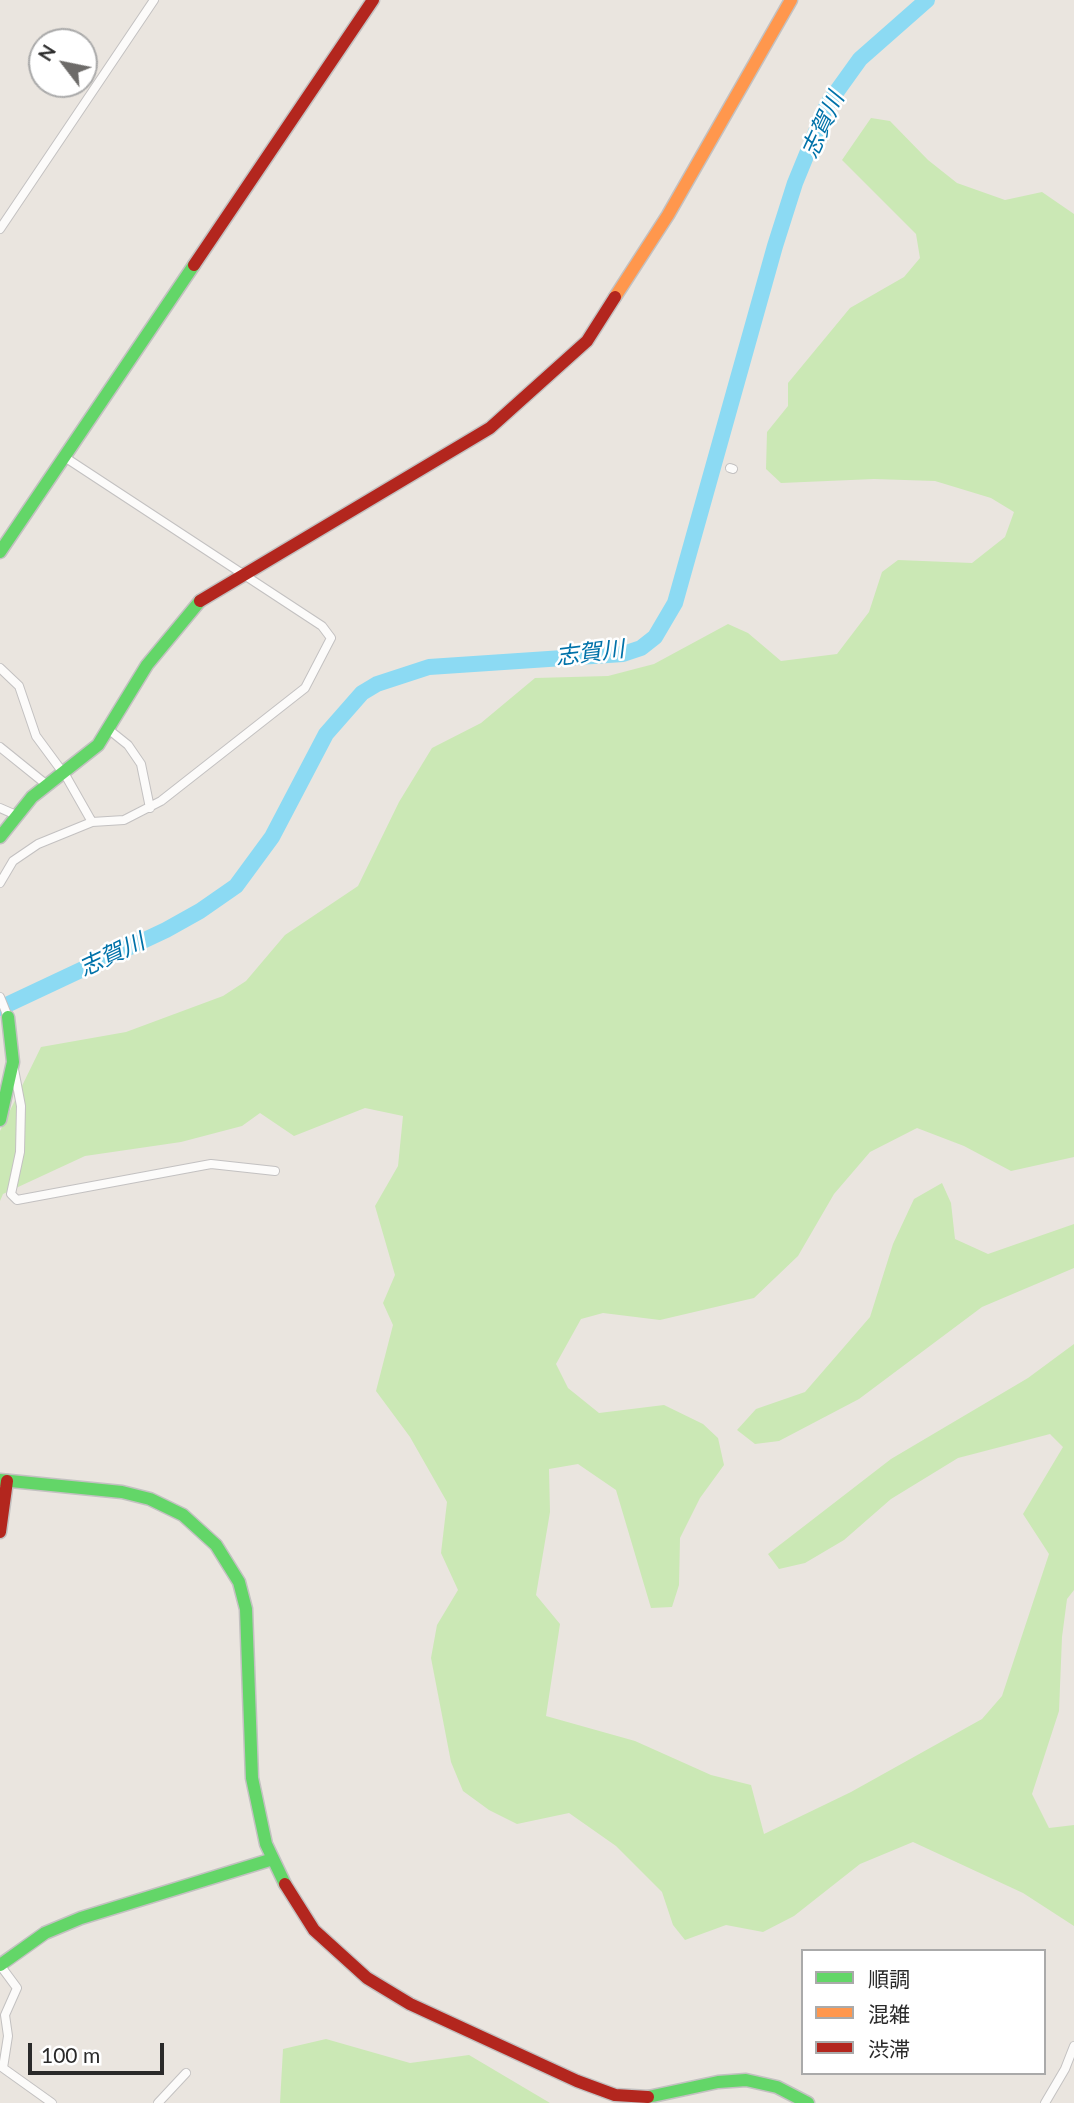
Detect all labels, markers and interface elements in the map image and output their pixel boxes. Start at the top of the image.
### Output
north arrow [28,28,98,98]
text: N [33,40,60,65]
water label: 志賀川 [796,88,850,162]
water label: 志賀川 [554,635,626,671]
water label: 志賀川 [75,928,149,982]
legend [801,1949,1046,2075]
text: 順調 [868,1966,910,1991]
text: 混雑 [868,2001,910,2026]
scale bar [32,2030,168,2074]
text: 渋滞 [868,2036,910,2061]
text: 100 m [41,2042,100,2067]

